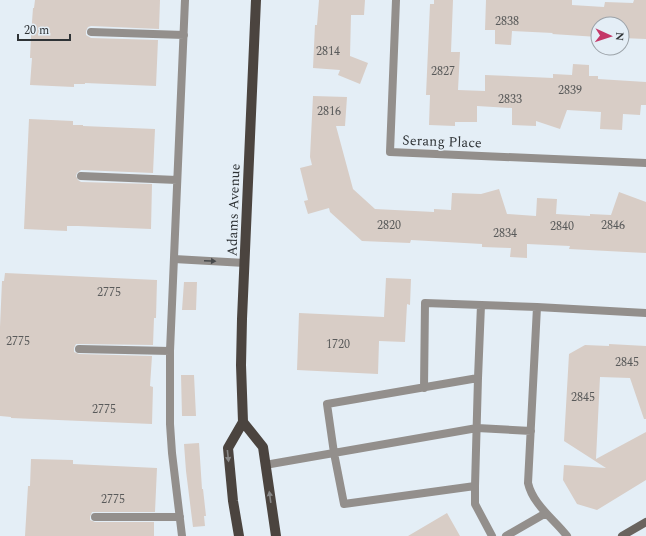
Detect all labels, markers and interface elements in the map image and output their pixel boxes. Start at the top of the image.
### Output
house number: 2838 [495,12,519,31]
scale bar [18,16,70,42]
north arrow [590,16,630,56]
text: 20 m [24,21,49,40]
text: N [611,32,628,41]
house number: 2814 [316,42,340,61]
house number: 2827 [431,62,455,81]
house number: 2839 [558,81,582,100]
house number: 2833 [498,90,522,109]
house number: 2816 [317,102,341,121]
street label: Serang Place [402,130,482,153]
street label: Adams Avenue [221,163,246,257]
house number: 2820 [377,216,401,235]
house number: 2846 [601,216,625,235]
house number: 2840 [550,217,574,236]
house number: 2834 [493,224,517,243]
one-way arrow [204,257,216,264]
house number: 2775 [97,283,121,302]
house number: 2775 [6,332,30,351]
house number: 1720 [326,335,350,354]
house number: 2845 [615,353,639,372]
house number: 2845 [571,388,595,407]
house number: 2775 [92,400,116,419]
one-way arrow [225,450,232,462]
house number: 2775 [101,490,125,509]
one-way arrow [267,491,273,503]

